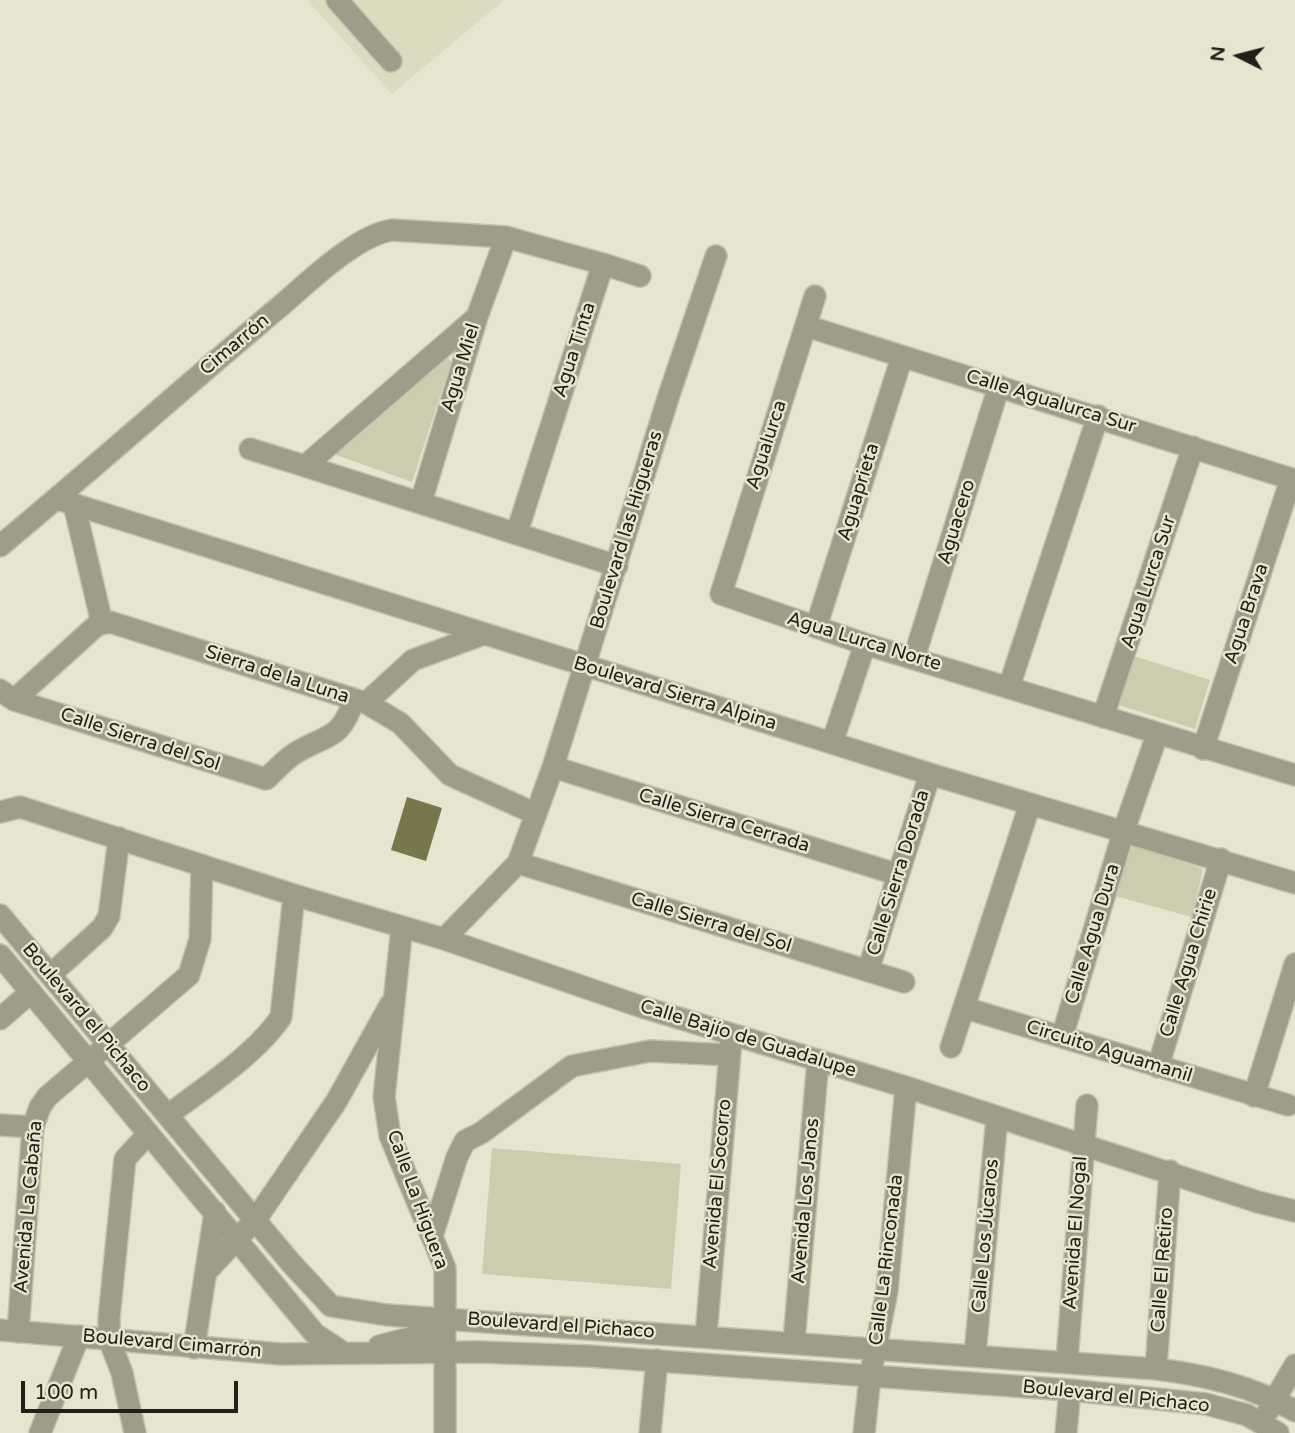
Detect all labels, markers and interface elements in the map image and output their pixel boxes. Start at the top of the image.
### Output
north arrow [1204,21,1274,91]
text: N [1206,45,1230,63]
street label: Agua Tinta [549,300,601,400]
street label: Cimarrón [196,309,274,381]
street label: Agua Miel [437,321,485,415]
street label: Calle Agualurca Sur [963,365,1139,439]
street label: Agualurca [742,398,792,492]
street label: Boulevard las Higueras [586,428,668,632]
street label: Aguaprieta [833,440,885,544]
street label: Aguacero [933,477,981,567]
street label: Agua Lurca Sur [1117,512,1181,652]
street label: Agua Brava [1220,561,1274,667]
street label: Agua Lurca Norte [784,608,944,676]
street label: Sierra de la Luna [202,641,352,709]
street label: Boulevard Sierra Alpina [571,652,779,736]
street label: Calle Sierra del Sol [57,703,223,777]
street label: Calle Sierra Cerrada [636,784,812,858]
street label: Calle Sierra Dorada [863,787,935,959]
street label: Calle Agua Dura [1061,861,1125,1007]
street label: Calle Agua Chirie [1156,886,1222,1040]
street label: Calle Sierra del Sol [628,888,794,958]
street label: Boulevard el Pichaco [17,939,155,1097]
street label: Calle Bajío de Guadalupe [637,995,859,1083]
street label: Circuito Aguamanil [1023,1016,1195,1088]
street label: Avenida El Socorro [699,1098,737,1270]
street label: Avenida Los Janos [787,1117,825,1285]
street label: Avenida La Cabaña [10,1120,48,1294]
street label: Calle La Higuera [381,1127,453,1273]
street label: Avenida El Nogal [1059,1155,1093,1311]
street label: Calle Los Júcaros [968,1158,1004,1314]
street label: Calle La Rinconada [865,1173,909,1347]
street label: Calle El Retiro [1147,1207,1179,1333]
street label: Boulevard el Pichaco [466,1308,656,1344]
street label: Boulevard Cimarrón [82,1325,262,1363]
scale bar [24,1366,242,1410]
street label: Boulevard el Pichaco [1021,1376,1211,1418]
text: 100 m [34,1380,98,1405]

